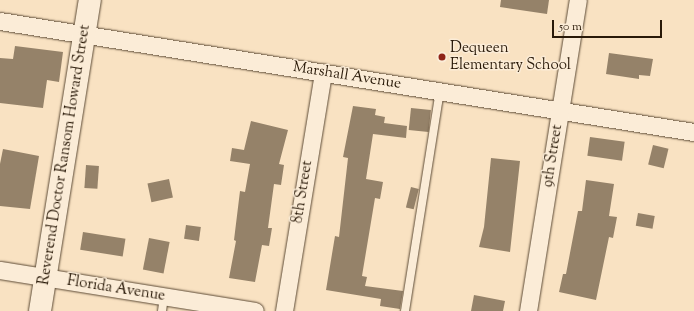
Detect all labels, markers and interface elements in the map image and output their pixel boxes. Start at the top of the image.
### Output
scale bar [554,12,664,38]
text: 50 m [559,18,582,36]
street label: Reverend Doctor Ransom Howard Street [36,24,94,286]
place label: Dequeen Elementary School [450,39,571,74]
marker: Dequeen Elementary School [437,52,447,62]
street label: Marshall Avenue [292,59,402,93]
street label: 9th Street [539,123,567,189]
street label: 8th Street [289,159,317,225]
street label: Florida Avenue [66,272,166,306]

